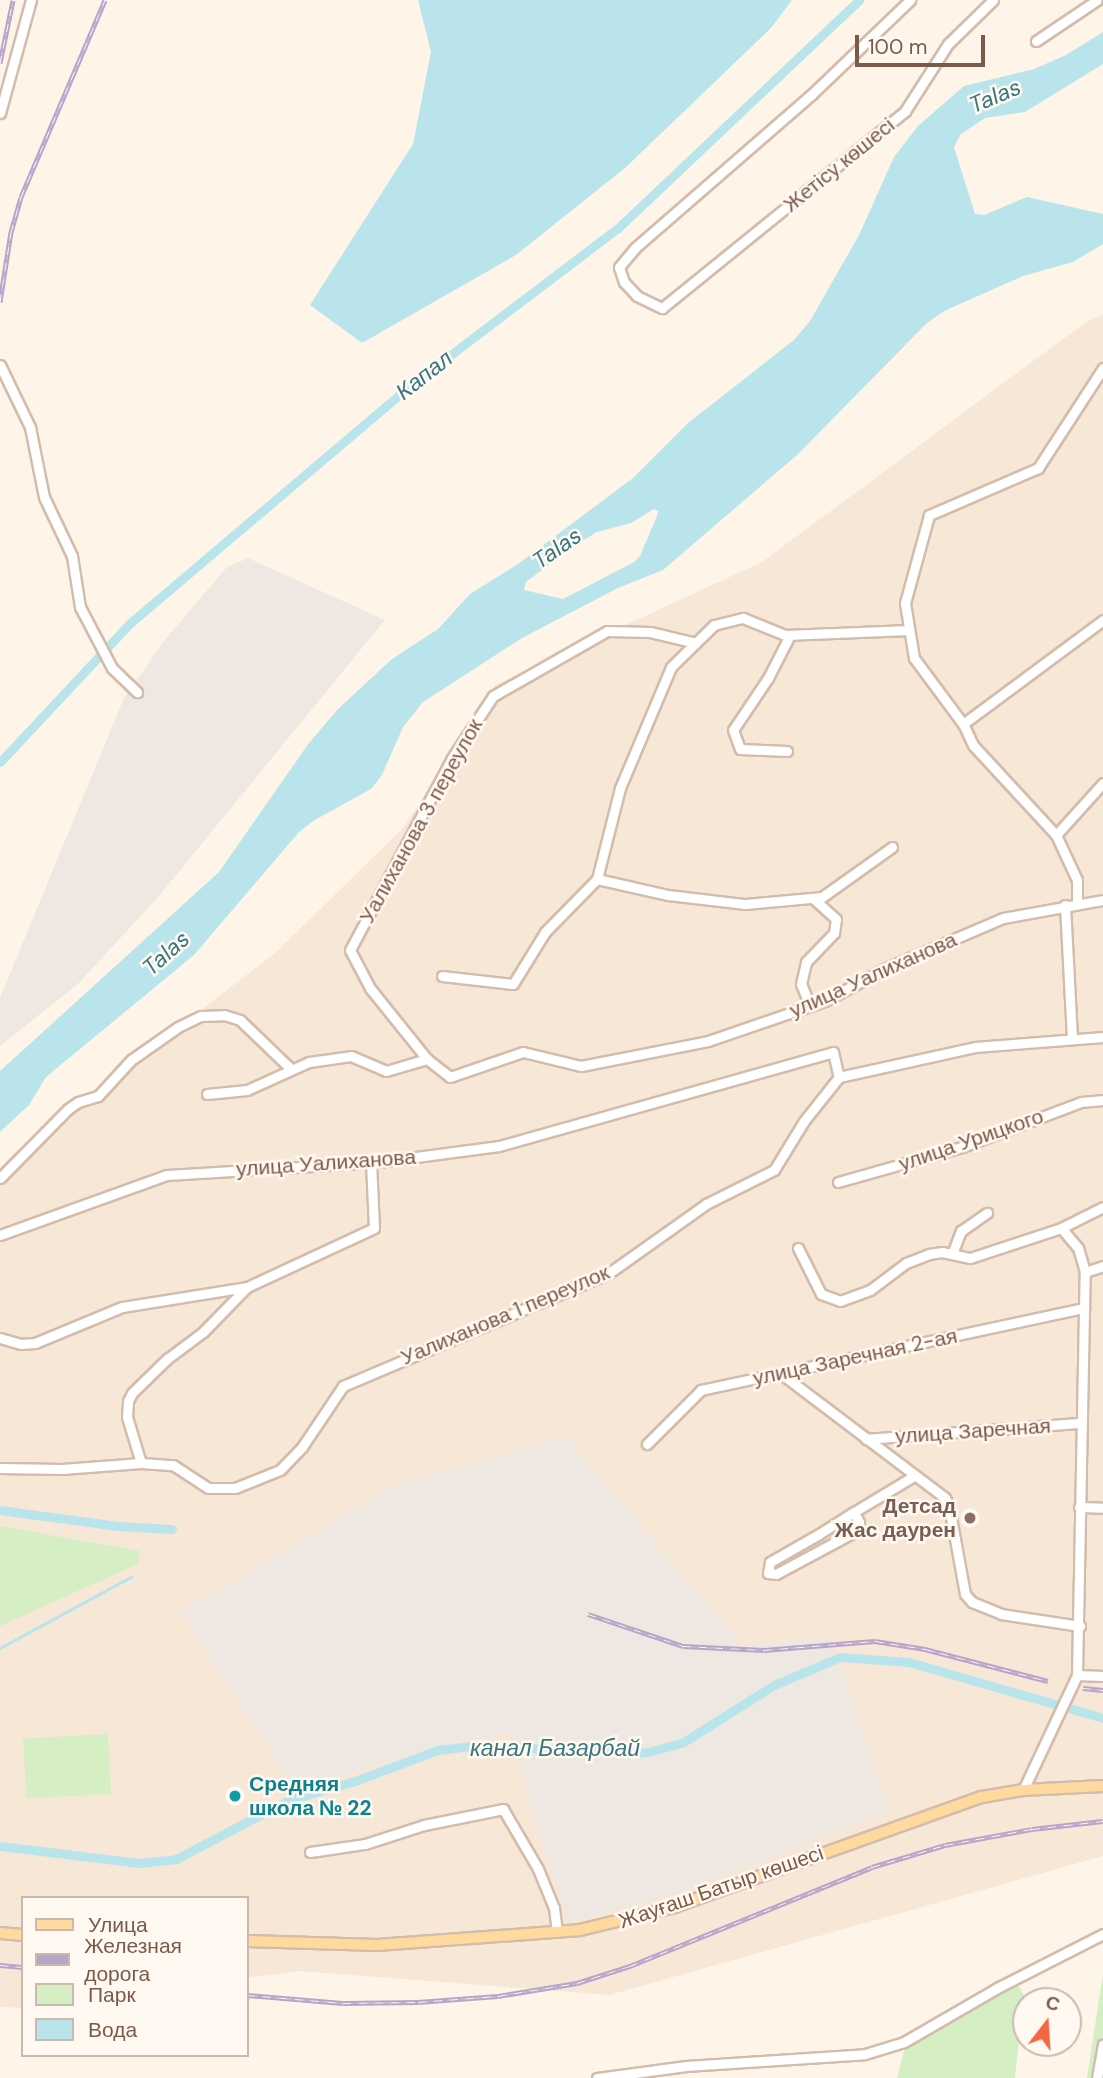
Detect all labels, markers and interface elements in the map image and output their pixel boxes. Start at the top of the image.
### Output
scale bar [858,21,988,65]
text: 100 m [868,33,928,61]
water label: Talas [965,73,1025,119]
street label: Жетісу көшесі [778,113,900,217]
water label: Капал [390,344,458,406]
water label: Talas [527,521,587,575]
street label: Уалиханова 3 переулок [354,714,488,928]
water label: Talas [137,925,195,981]
street label: улица Уалиханова [786,927,960,1023]
street label: улица Урицкого [895,1103,1047,1177]
street label: улица Уалиханова [235,1144,417,1182]
street label: Уалиханова 1 переулок [397,1260,613,1370]
street label: улица Заречная 2-ая [751,1323,959,1391]
street label: улица Заречная [894,1413,1052,1449]
place label: Детсад Жас даурен [835,1493,956,1543]
marker: Детсад Жас даурен [962,1510,978,1526]
water label: канал Базарбай [470,1734,640,1762]
place label: Средняя школа № 22 [249,1771,372,1821]
marker: Средняя школа № 22 [227,1788,243,1804]
street label: Жауғаш Батыр көшесі [615,1840,827,1934]
legend [21,1896,248,2057]
text: Улица [88,1911,148,1939]
text: Железная дорога [84,1932,182,1988]
text: Парк [88,1981,136,2009]
north arrow [1012,1987,1082,2057]
text: С [1042,1989,1063,2017]
text: Вода [88,2016,137,2044]

